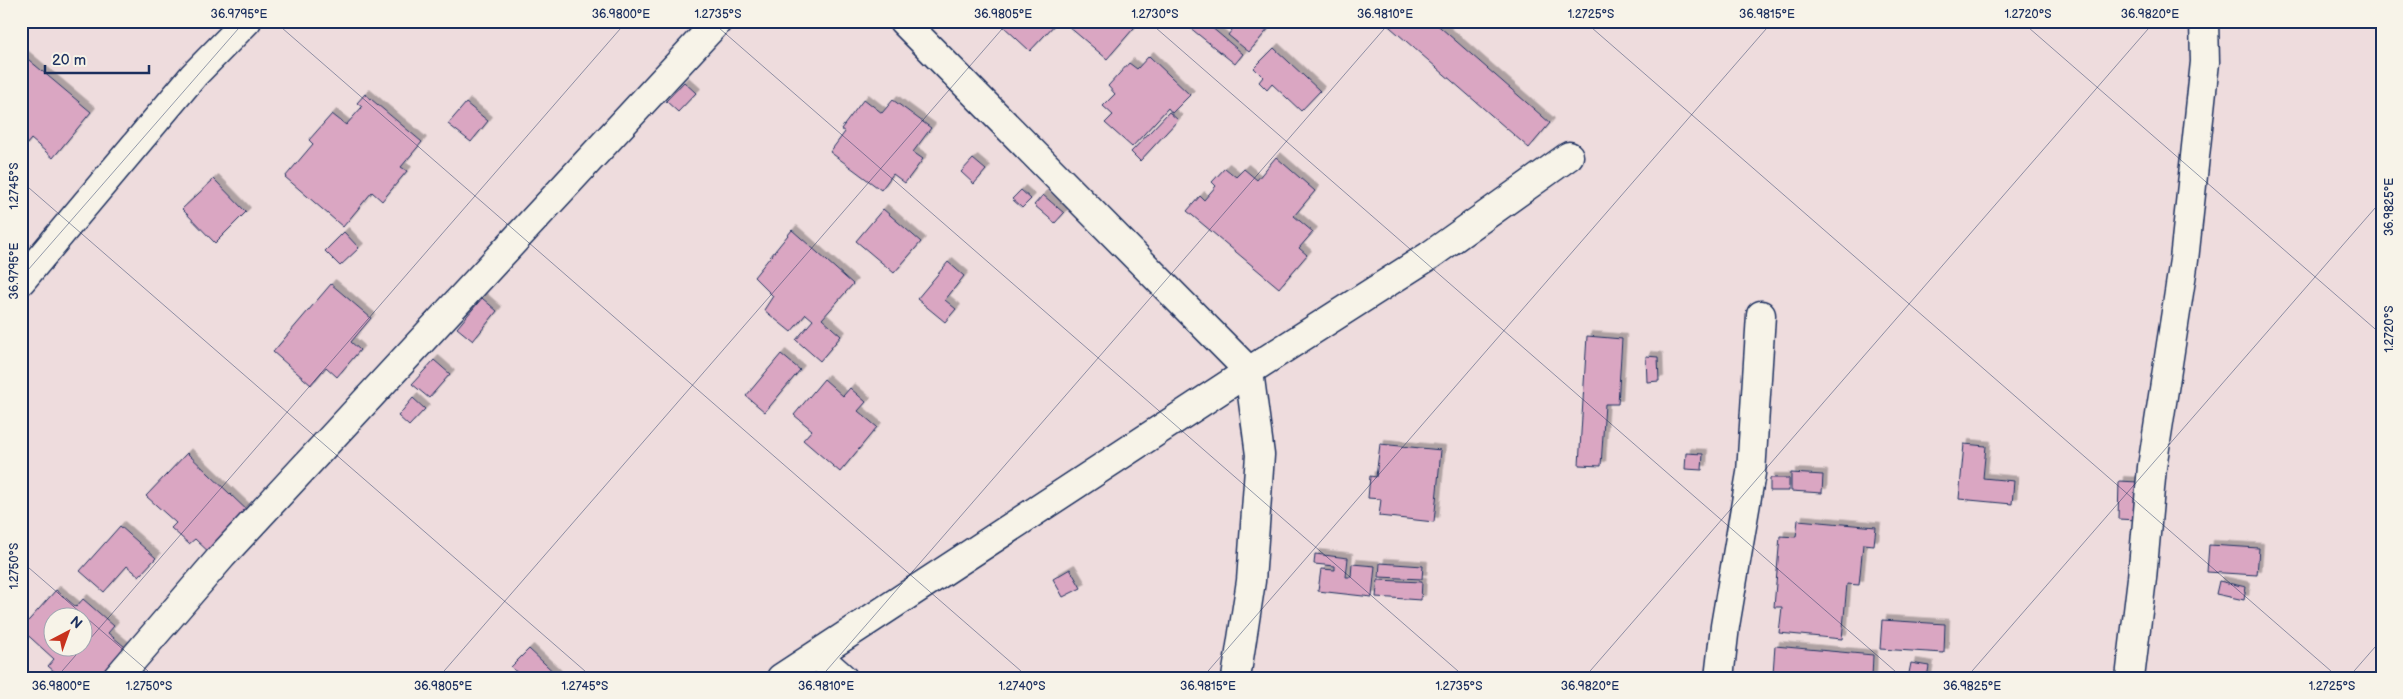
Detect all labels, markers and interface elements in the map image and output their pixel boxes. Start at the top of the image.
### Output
text: 36.9795°E [211,7,268,22]
text: 36.9800°E [592,7,650,22]
text: 1.2735°S [695,7,741,22]
text: 36.9805°E [974,7,1032,22]
text: 1.2730°S [1131,7,1179,22]
text: 36.9810°E [1357,7,1413,22]
text: 1.2725°S [1568,7,1614,22]
text: 36.9815°E [1739,7,1795,22]
text: 1.2720°S [2005,7,2051,22]
text: 36.9820°E [2121,7,2179,22]
scale bar [45,42,149,74]
text: 20 m [52,51,86,70]
text: 1.2745°S [7,163,22,209]
text: 36.9825°E [2382,178,2397,236]
text: 36.9795°E [7,242,22,299]
text: 1.2720°S [2382,306,2397,352]
text: 1.2750°S [7,543,22,589]
north arrow [42,606,92,656]
text: N [67,613,86,632]
text: 36.9800°E [32,679,90,694]
text: 1.2750°S [126,679,172,694]
text: 36.9805°E [414,679,472,694]
text: 1.2745°S [562,679,608,694]
text: 36.9810°E [798,679,854,694]
text: 1.2740°S [998,679,1046,694]
text: 36.9815°E [1180,679,1236,694]
text: 1.2735°S [1436,679,1482,694]
text: 36.9820°E [1561,679,1619,694]
text: 36.9825°E [1943,679,2001,694]
text: 1.2725°S [2309,679,2355,694]

